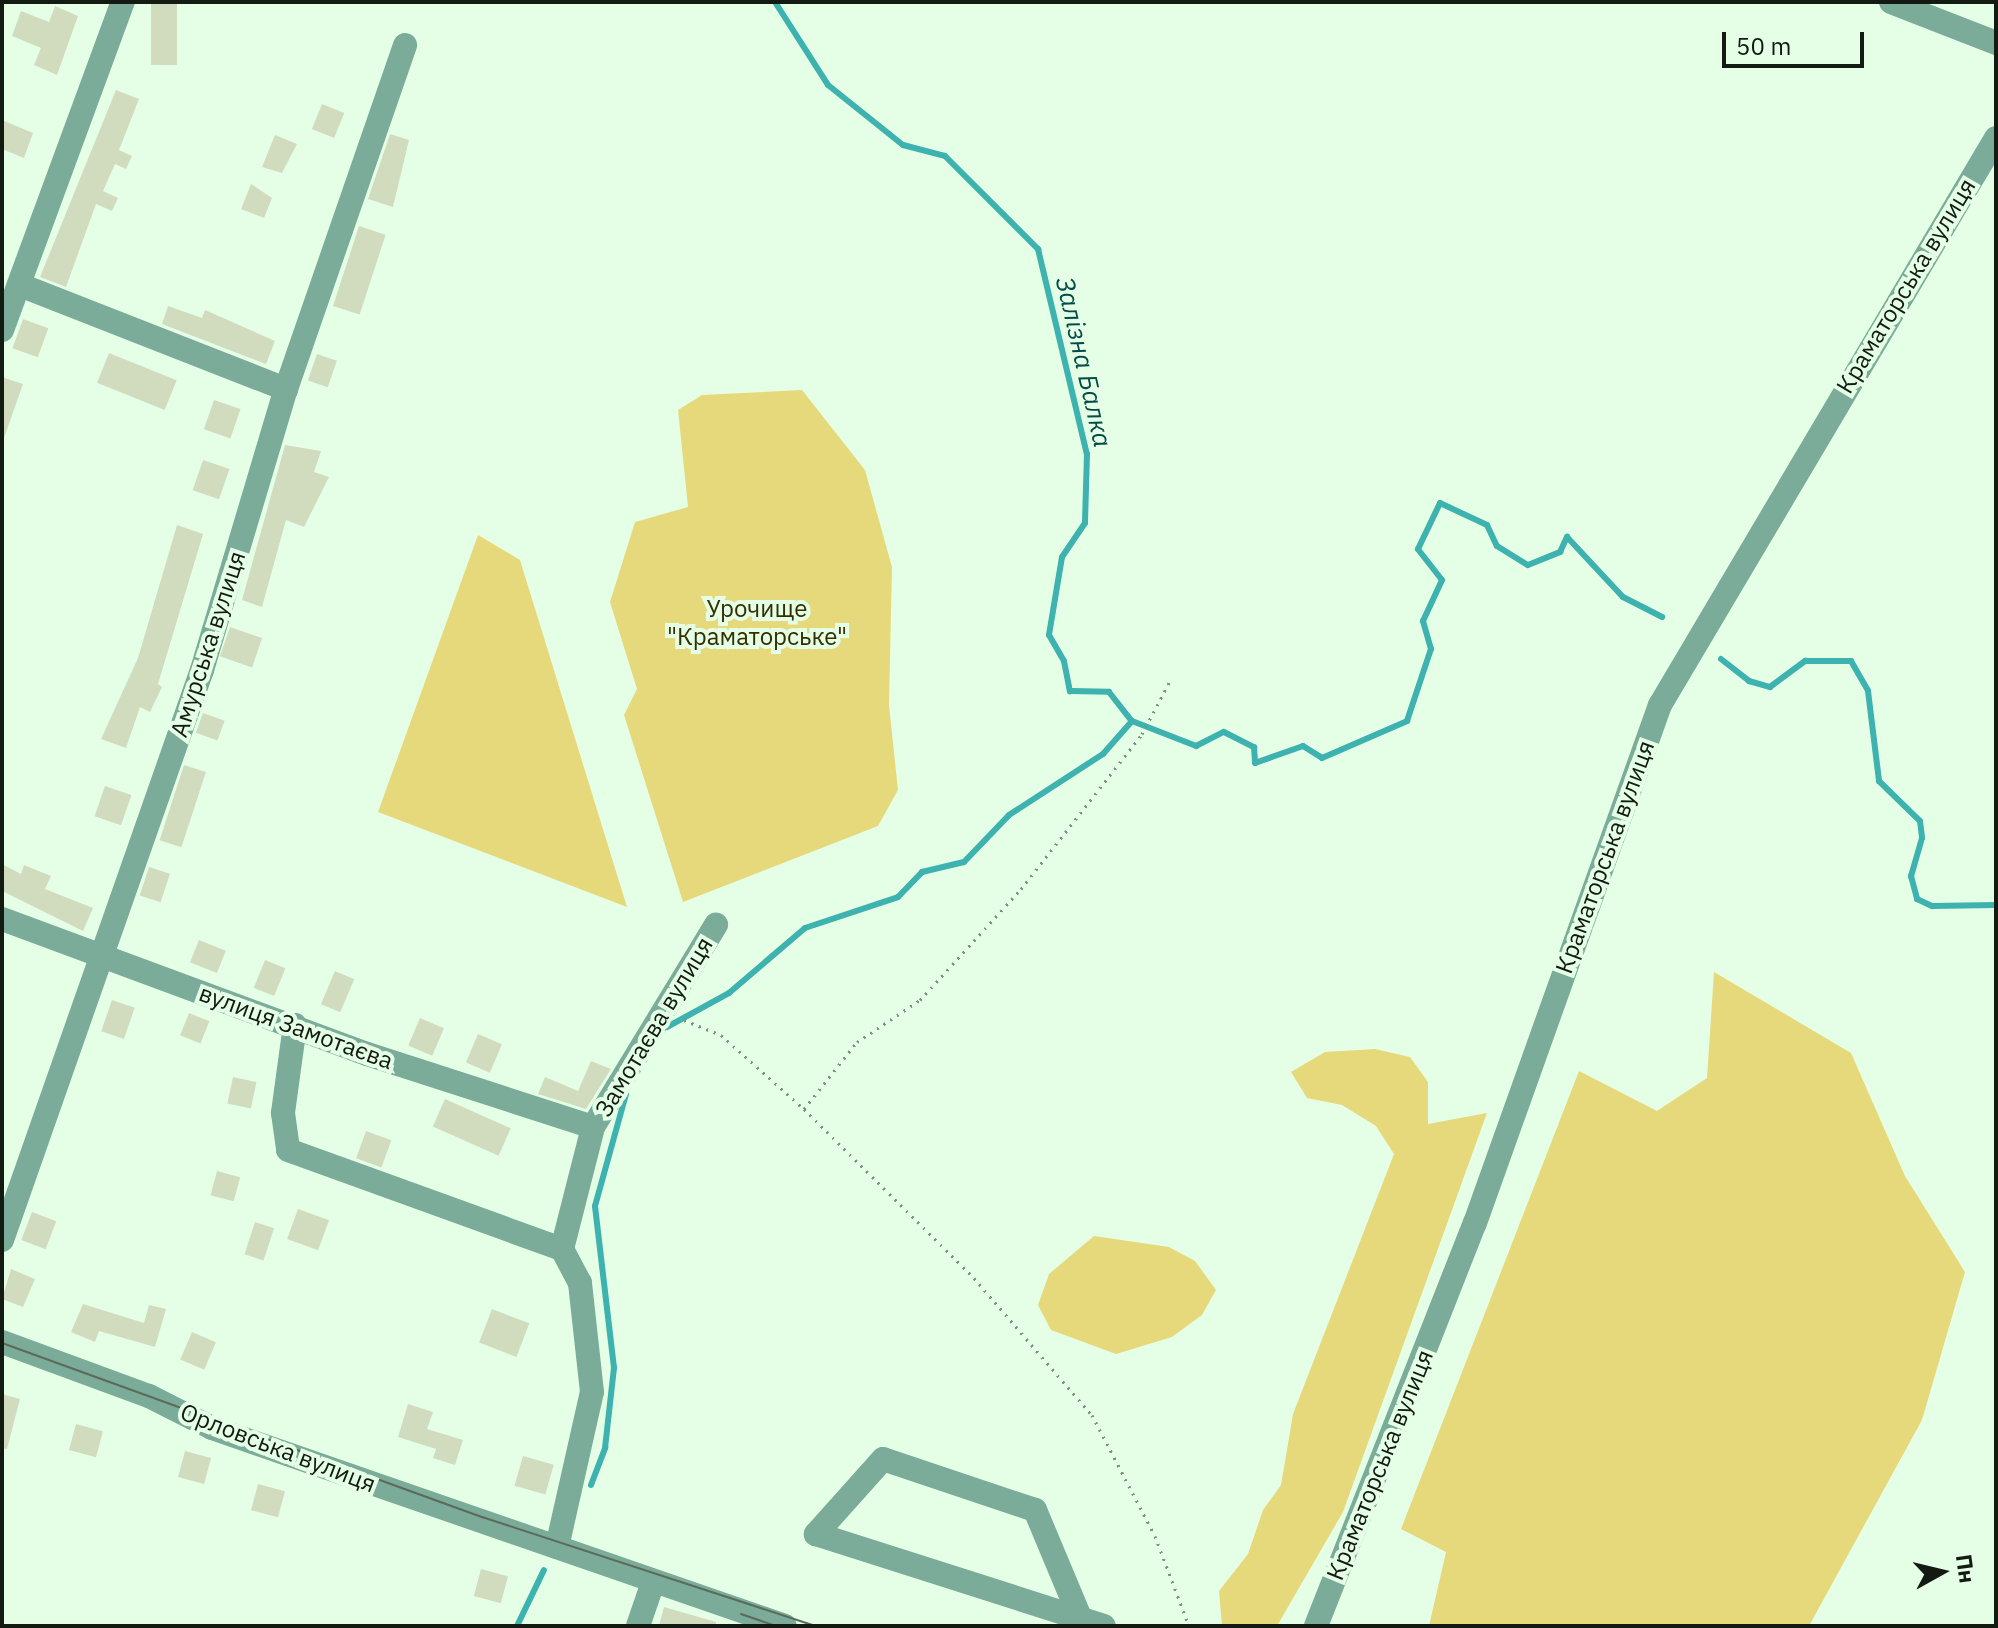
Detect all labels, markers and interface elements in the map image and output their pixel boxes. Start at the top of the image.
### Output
scale bar [1726,16,1868,66]
text: 50 m [1736,30,1791,62]
street label: Краматорська вулиця [1830,173,1982,399]
water label: Залізна Балка [1049,274,1119,450]
street label: Амурська вулиця [164,547,252,741]
park label: Урочище "Краматорське" [667,595,847,651]
street label: Краматорська вулиця [1549,737,1661,977]
street label: Замотаєва вулиця [589,932,719,1122]
street label: вулиця Замотаєва [195,979,397,1075]
street label: Краматорська вулиця [1321,1346,1439,1584]
street label: Орловська вулиця [176,1397,380,1499]
north arrow [1902,1532,1982,1612]
text: Пн [1950,1552,1983,1585]

